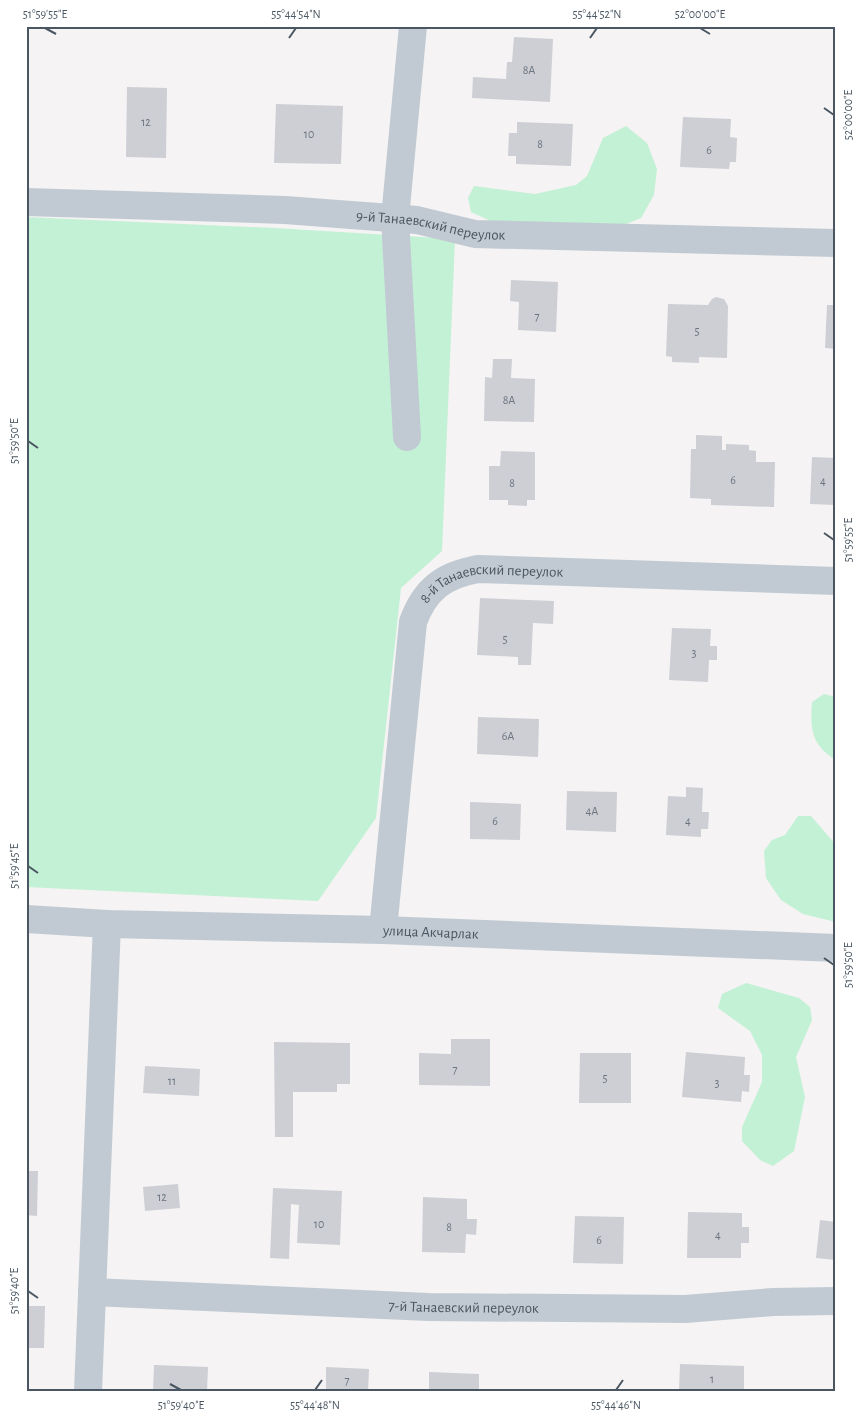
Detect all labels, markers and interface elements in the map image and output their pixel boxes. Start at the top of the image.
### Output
text: 51°59'55"E [23,8,67,20]
text: 55°44'54"N [271,8,321,20]
text: 55°44'52"N [572,8,622,20]
text: 52°00'00"E [675,8,725,20]
house number: 8А [523,64,535,76]
text: 52°00'00"E [842,90,854,140]
house number: 12 [141,116,151,128]
house number: 10 [304,128,314,140]
house number: 8 [537,138,543,150]
house number: 6 [706,144,712,156]
street label: 9-й Танаевский переулок [356,208,506,243]
house number: 7 [534,310,540,322]
house number: 5 [694,325,700,337]
house number: 8А [503,394,515,406]
text: 51°59'50"E [8,418,20,464]
house number: 6 [730,474,736,486]
house number: 4 [820,475,826,487]
house number: 8 [509,477,515,489]
text: 51°59'55"E [842,518,854,562]
street label: 8-й Танаевский переулок [417,562,564,606]
house number: 5 [502,633,508,645]
house number: 3 [692,647,697,659]
house number: 6А [502,730,514,742]
house number: 4А [586,805,598,817]
house number: 6 [492,815,498,827]
house number: 4 [685,815,691,827]
text: 51°59'45"E [8,843,20,889]
street label: улица Акчарлак [382,923,479,942]
text: 51°59'50"E [842,942,854,988]
house number: 7 [452,1063,458,1075]
house number: 5 [602,1072,608,1084]
house number: 11 [168,1075,176,1087]
house number: 3 [715,1077,720,1089]
house number: 12 [157,1191,167,1203]
house number: 10 [314,1218,324,1230]
house number: 8 [446,1221,452,1233]
house number: 4 [715,1229,721,1241]
house number: 6 [596,1234,602,1246]
text: 51°59'40"E [8,1268,20,1314]
street label: 7-й Танаевский переулок [388,1298,539,1316]
house number: 1 [710,1373,714,1385]
house number: 7 [344,1374,350,1386]
text: 51°59'40"E [158,1399,204,1411]
text: 55°44'48"N [290,1399,340,1411]
text: 55°44'46"N [591,1399,641,1411]

